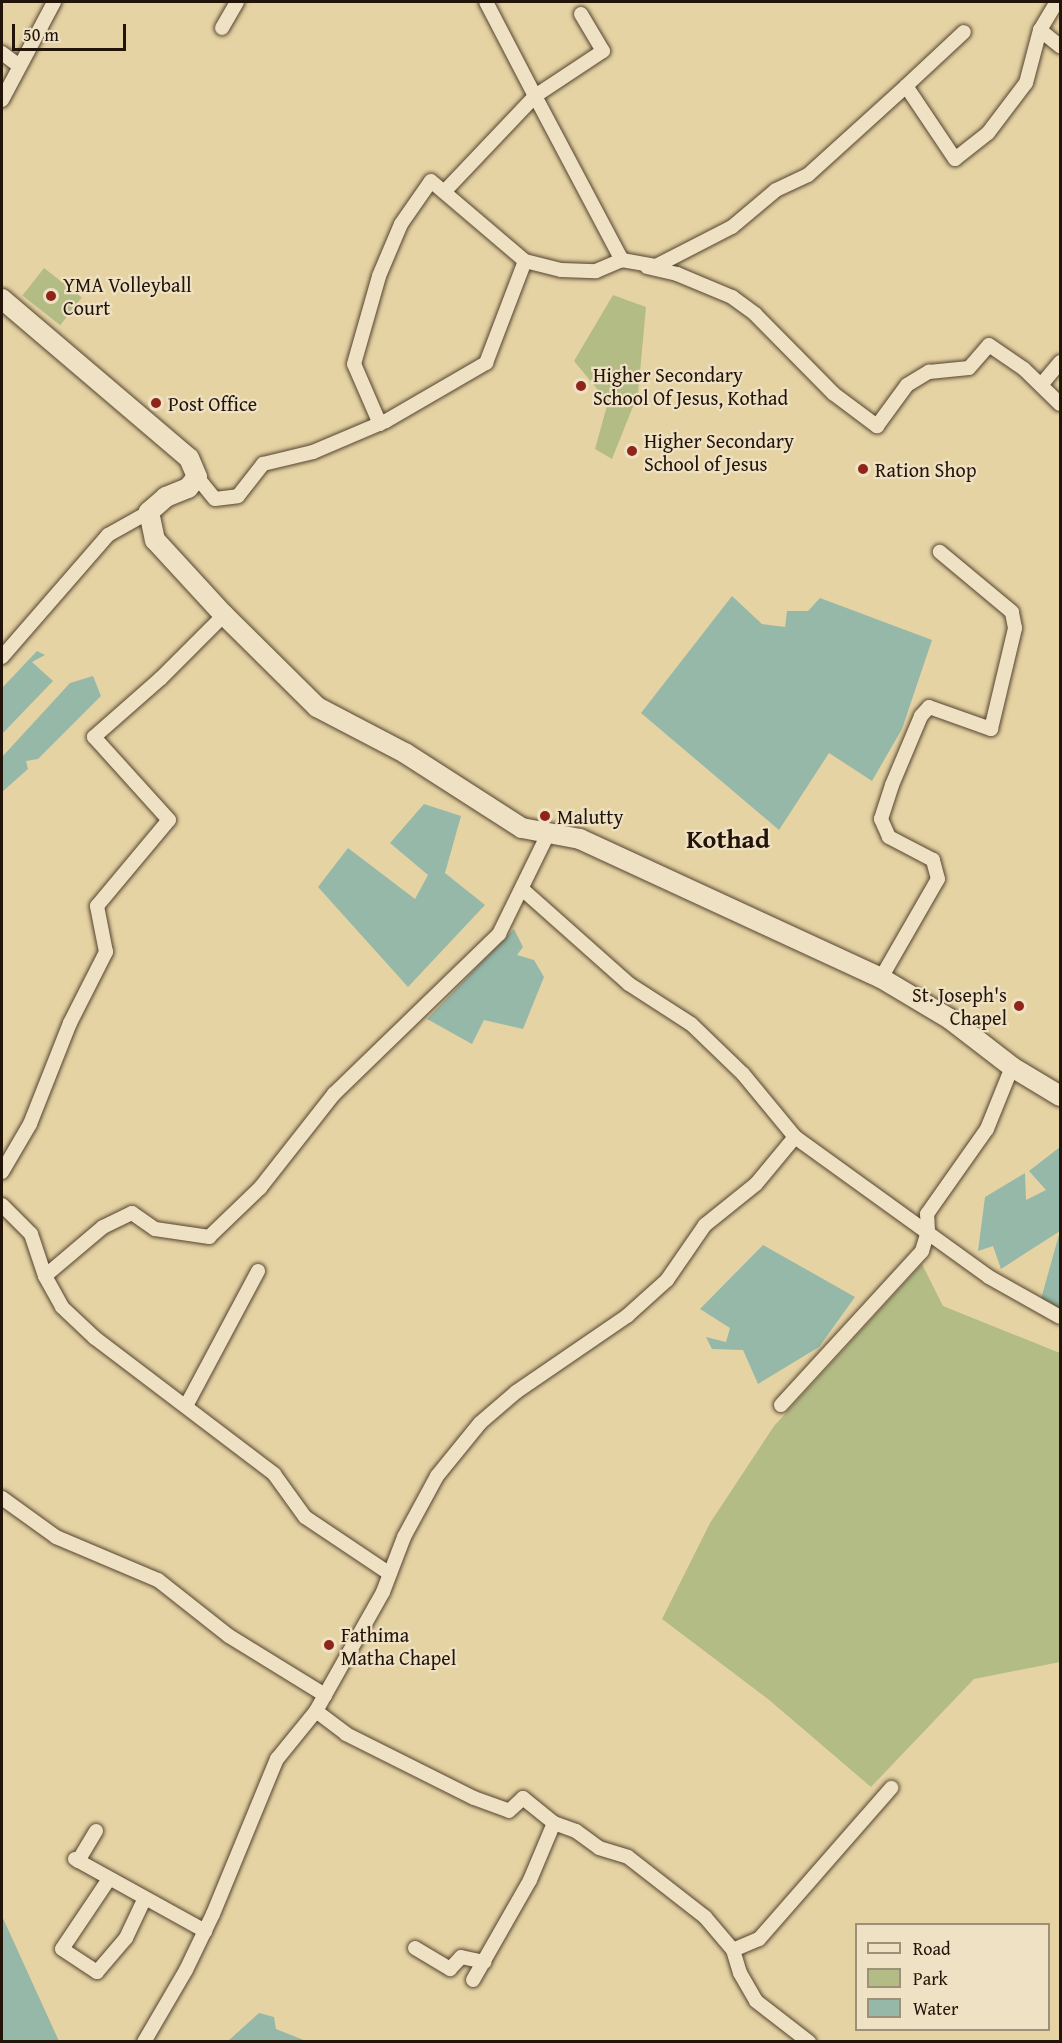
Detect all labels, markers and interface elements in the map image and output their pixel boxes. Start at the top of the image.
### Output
scale bar [15,12,129,50]
text: 50 m [23,21,59,48]
place label: YMA Volleyball Court [63,272,192,319]
marker: YMA Volleyball Court [44,289,58,303]
place label: Higher Secondary School Of Jesus, Kothad [593,362,788,409]
marker: Higher Secondary School Of Jesus, Kothad [574,379,588,393]
place label: Post Office [168,391,257,415]
marker: Post Office [149,396,163,410]
place label: Higher Secondary School of Jesus [644,428,794,475]
marker: Higher Secondary School of Jesus [625,444,639,458]
place label: Ration Shop [875,457,976,481]
marker: Ration Shop [856,462,870,476]
place label: Malutty [557,804,623,828]
marker: Malutty [538,809,552,823]
district label: Kothad [686,823,770,855]
place label: St. Joseph's Chapel [912,982,1007,1029]
marker: St. Joseph's Chapel [1012,999,1026,1013]
place label: Fathima Matha Chapel [341,1622,456,1669]
marker: Fathima Matha Chapel [322,1638,336,1652]
legend [855,1923,1050,2031]
text: Road [913,1935,951,1962]
text: Park [913,1965,948,1992]
text: Water [913,1995,958,2022]

